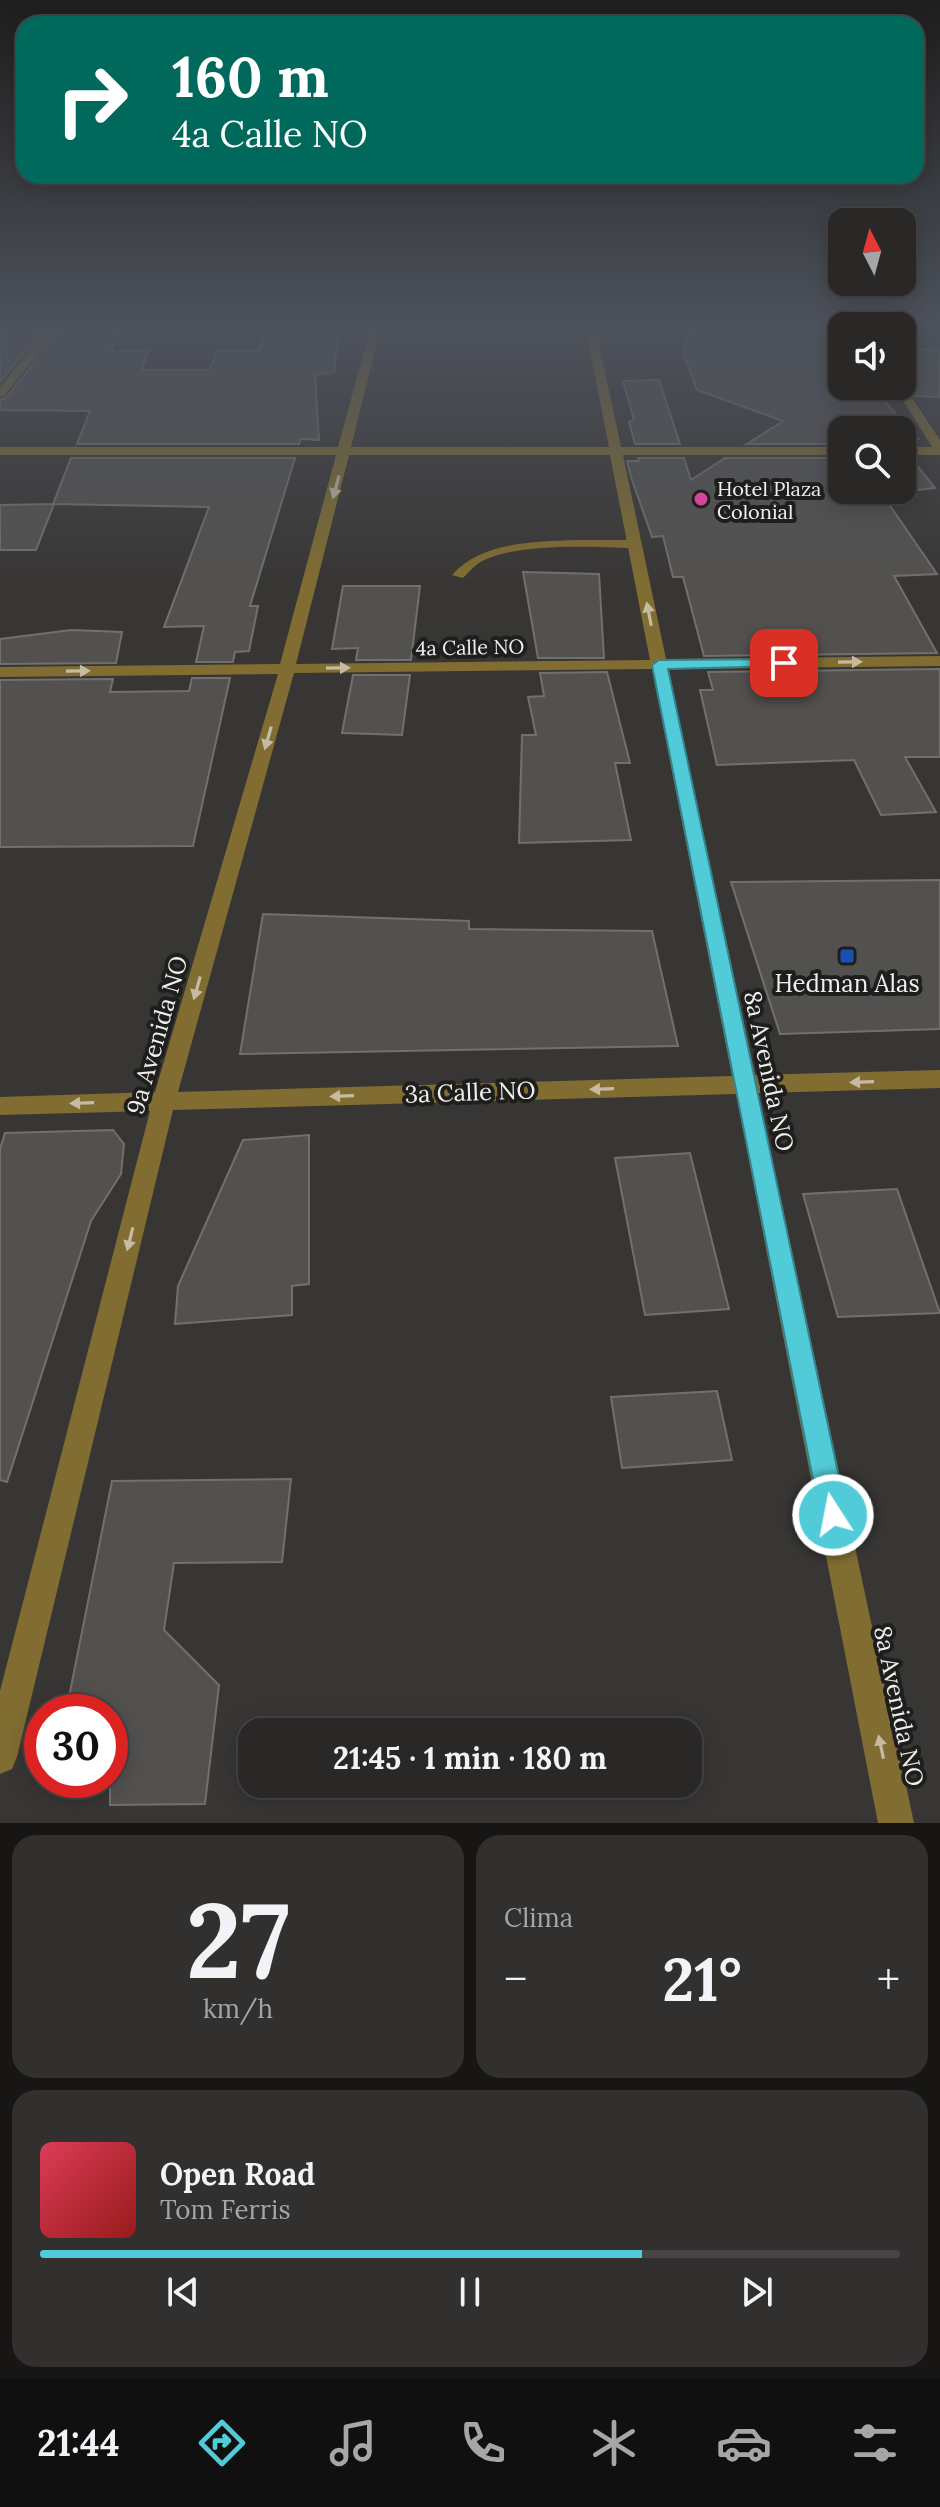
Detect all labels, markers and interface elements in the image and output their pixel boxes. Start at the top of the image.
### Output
text: 160 m [172,41,329,112]
icon: right [40,48,144,152]
text: 4a Calle NO [172,111,368,157]
north arrow [828,208,916,296]
map controls [828,208,916,504]
button: sound [828,312,916,400]
button: search [828,416,916,504]
one-way arrow [329,475,341,500]
place label: Hotel Plaza Colonial [717,476,821,524]
marker: Hotel Plaza Colonial [692,490,710,508]
one-way arrow [642,601,655,626]
pin [750,629,818,697]
street label: 4a Calle NO [415,634,525,660]
icon: arrive [762,641,806,685]
one-way arrow [838,656,863,669]
one-way arrow [326,662,351,674]
one-way arrow [66,665,91,677]
one-way arrow [261,727,274,751]
marker: Hedman Alas [838,947,856,965]
street label: 9a Avenida NO [120,952,194,1118]
place label: Hedman Alas [774,968,920,999]
one-way arrow [190,976,202,1001]
street label: 8a Avenida NO [737,988,801,1154]
street label: 3a Calle NO [404,1074,536,1110]
one-way arrow [849,1075,874,1088]
one-way arrow [589,1082,614,1095]
one-way arrow [329,1090,354,1102]
one-way arrow [69,1097,94,1110]
one-way arrow [123,1227,135,1252]
position arrow [791,1473,875,1557]
street label: 8a Avenida NO [867,1623,931,1789]
speed limit sign: 30 [24,1694,128,1798]
one-way arrow [874,1734,886,1759]
text: 21:45 · 1 min · 180 m [333,1739,607,1777]
text: 27 [186,1873,290,2006]
text: Clima [504,1901,573,1934]
text: 21° [662,1941,742,2017]
text: − [504,1951,527,2007]
text: + [877,1951,900,2007]
text: km/h [203,1992,273,2025]
text: Open Road [160,2155,315,2193]
text: Tom Ferris [160,2193,290,2226]
icon: previous [161,2270,205,2314]
icon: pause [448,2270,492,2314]
icon: next [735,2270,779,2314]
icon: directions [194,2415,250,2471]
icon: music [325,2415,381,2471]
icon: phone [455,2415,511,2471]
icon: climate [586,2415,642,2471]
icon: car [716,2415,772,2471]
icon: filters [847,2415,903,2471]
text: 21:44 [37,2420,120,2466]

